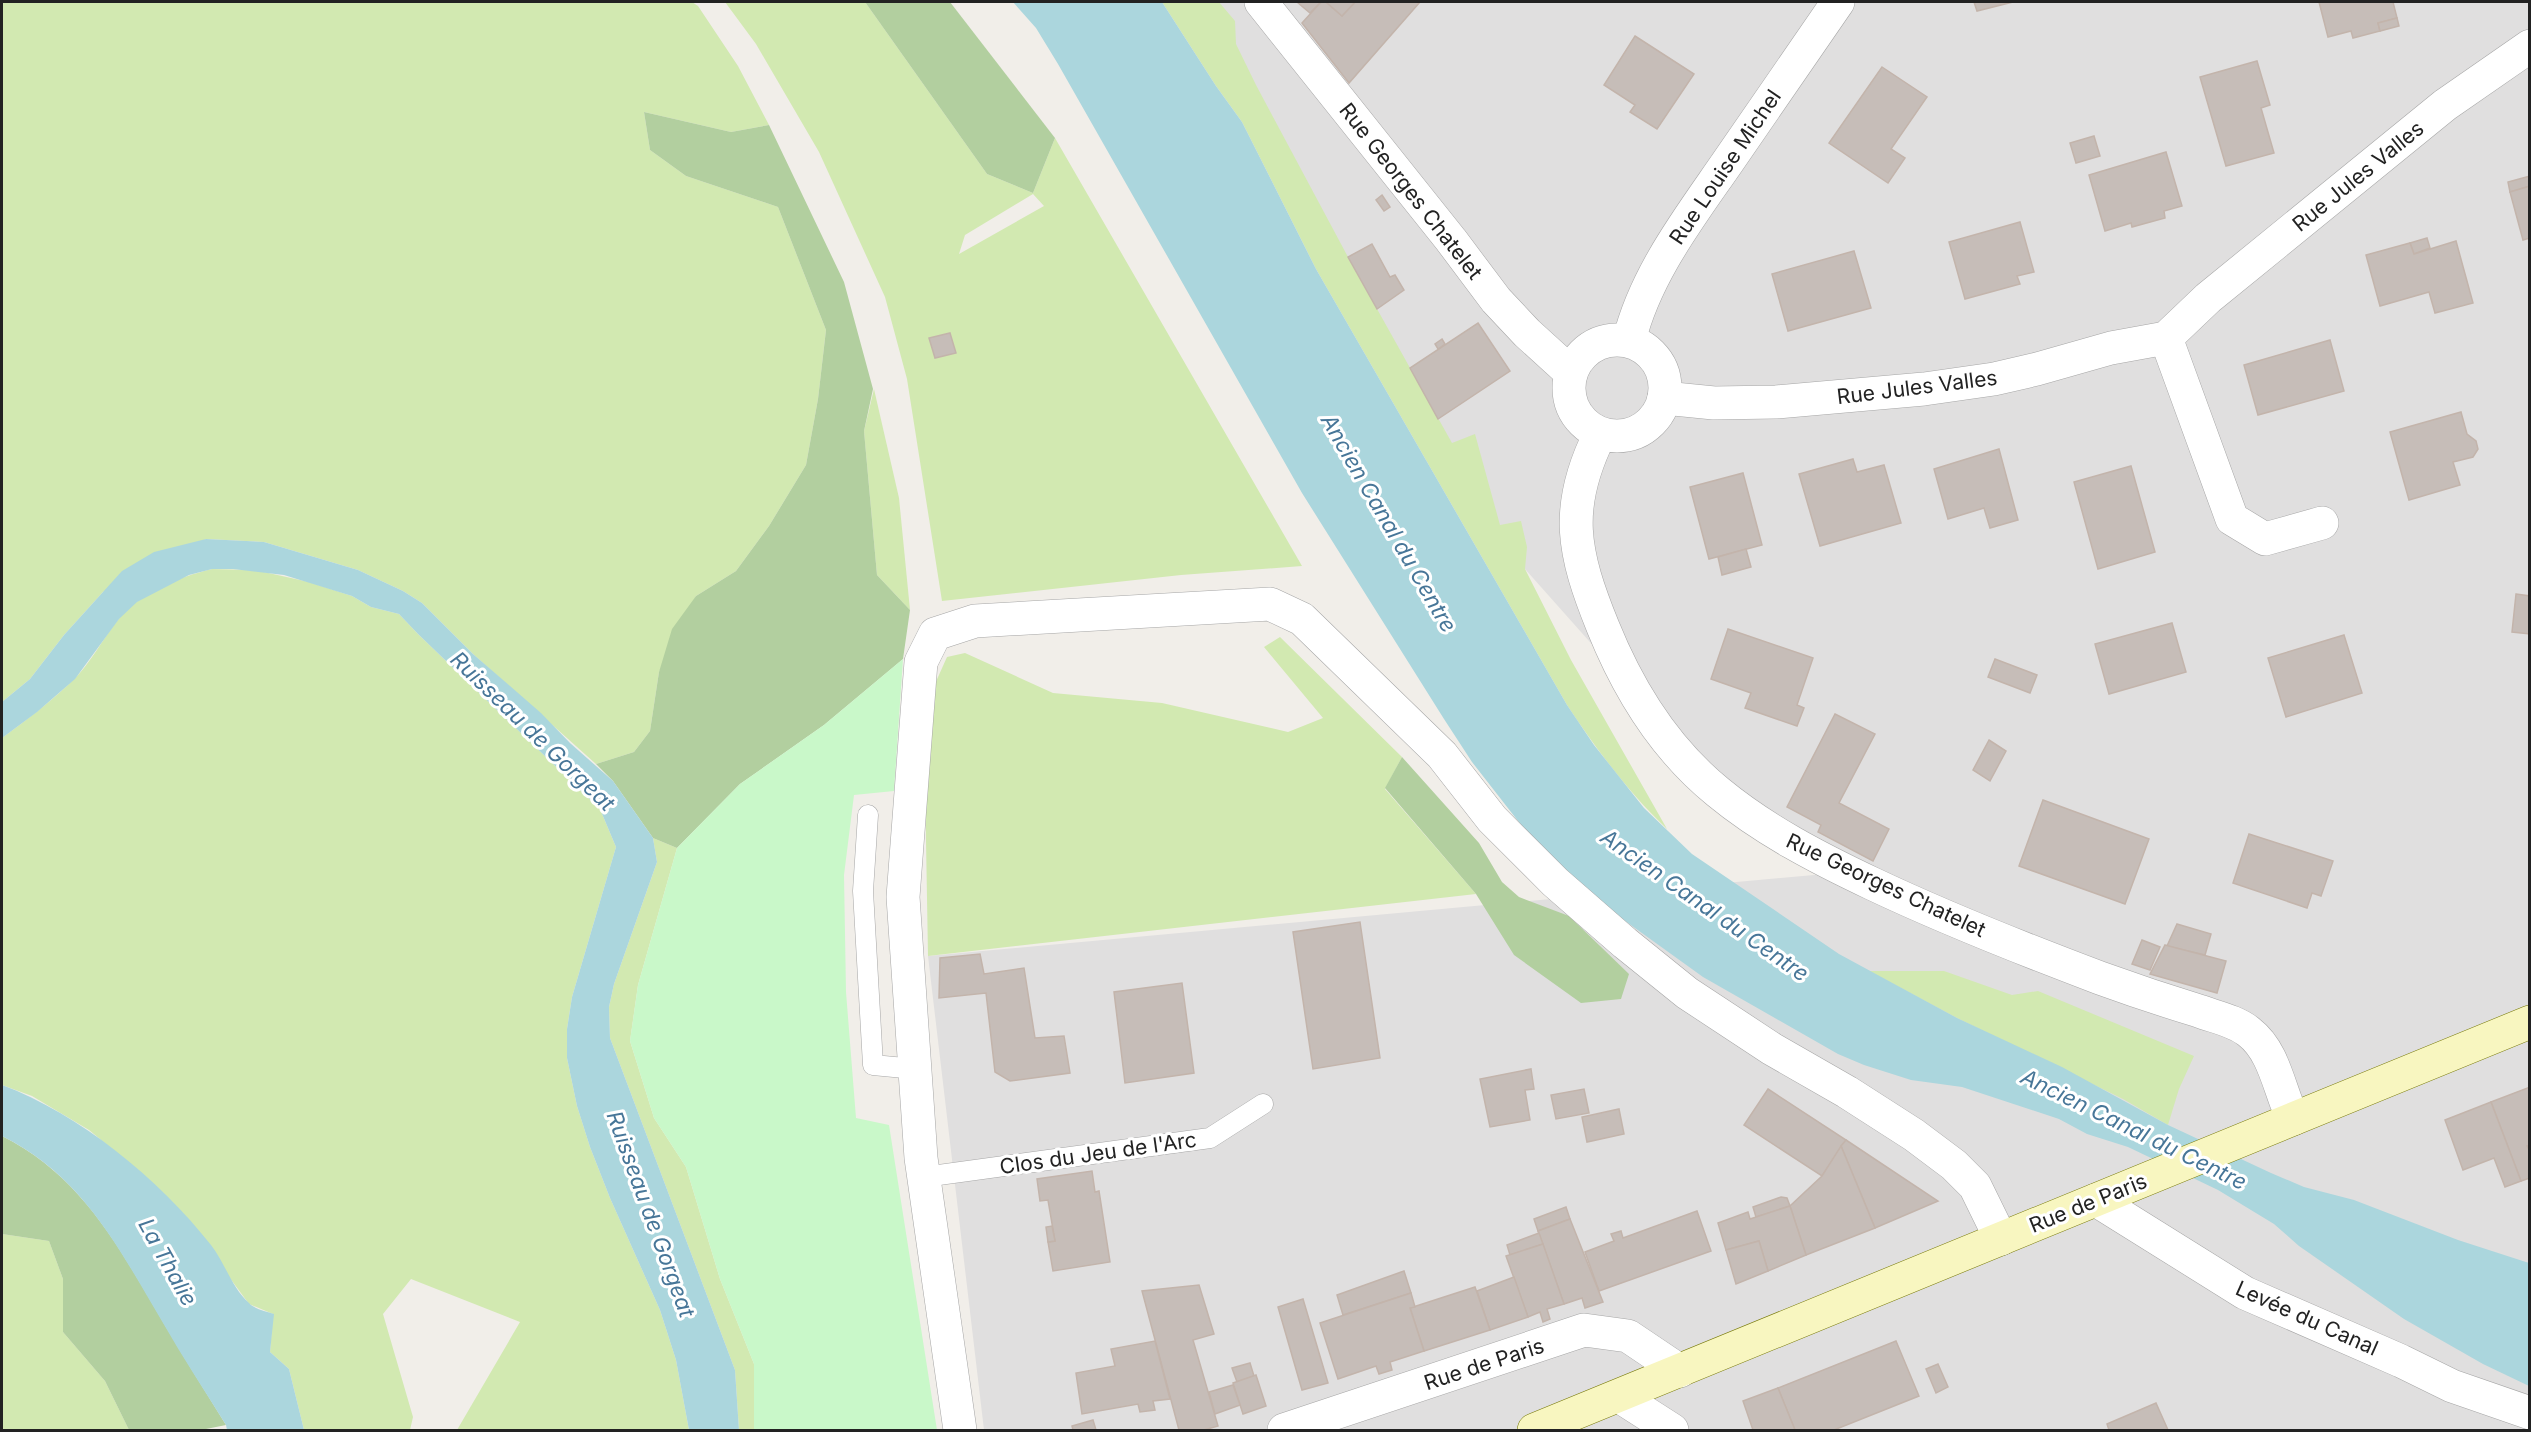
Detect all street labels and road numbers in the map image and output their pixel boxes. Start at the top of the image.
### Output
street label: Rue Louise Michel [1664,85,1786,249]
street label: Rue Georges Chatelet [1334,98,1488,284]
street label: Rue Jules Valles [2287,115,2429,237]
street label: Rue Jules Valles [1835,365,1999,409]
street label: Rue Georges Chatelet [1782,828,1990,942]
street label: Clos du Jeu de l'Arc [998,1127,1198,1179]
street label: Rue de Paris [2026,1168,2150,1238]
street label: Levée du Canal [2232,1275,2382,1361]
street label: Rue de Paris [1421,1333,1547,1395]

